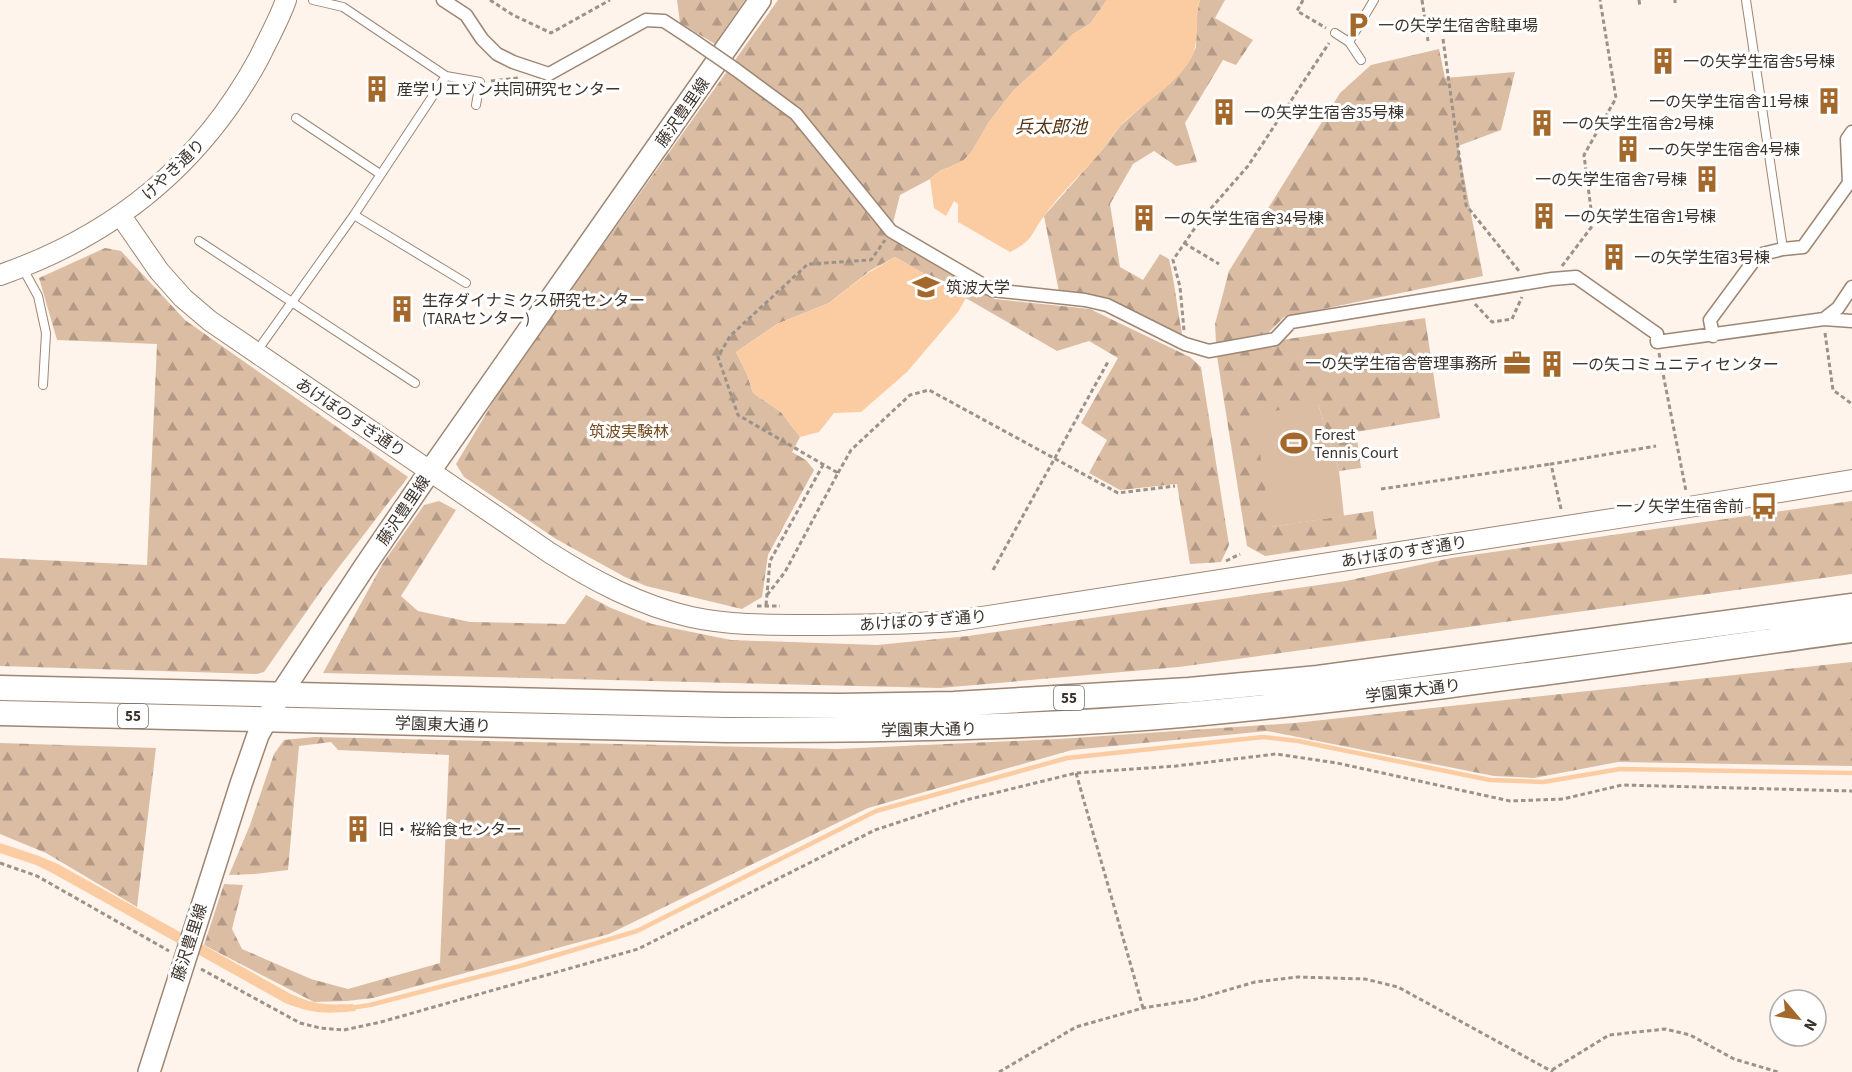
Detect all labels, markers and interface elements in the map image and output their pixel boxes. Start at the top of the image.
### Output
parking icon: 一の矢学生宿舎駐車場 [1343,10,1373,40]
place label: 一の矢学生宿舎駐車場 [1378,15,1538,37]
building icon: 一の矢学生宿舎5号棟 [1648,46,1678,76]
place label: 一の矢学生宿舎5号棟 [1683,51,1835,73]
street label: 藤沢豊里線 [651,73,715,152]
building icon: 産学リエゾン共同研究センター [362,74,392,104]
place label: 産学リエゾン共同研究センター [397,79,621,101]
building icon: 一の矢学生宿舎11号棟 [1814,86,1844,116]
place label: 一の矢学生宿舎11号棟 [1649,91,1809,113]
building icon: 一の矢学生宿舎35号棟 [1209,97,1239,127]
place label: 一の矢学生宿舎35号棟 [1244,102,1404,124]
building icon: 一の矢学生宿舎2号棟 [1527,108,1557,138]
place label: 一の矢学生宿舎2号棟 [1562,113,1714,135]
water label: 兵太郎池 [1015,115,1089,140]
street label: けやき通り [137,134,210,205]
building icon: 一の矢学生宿舎4号棟 [1613,134,1643,164]
place label: 一の矢学生宿舎4号棟 [1648,139,1800,161]
building icon: 一の矢学生宿舎7号棟 [1692,164,1722,194]
place label: 一の矢学生宿舎7号棟 [1535,169,1687,191]
building icon: 一の矢学生宿舎1号棟 [1529,201,1559,231]
building icon: 一の矢学生宿舎34号棟 [1129,203,1159,233]
place label: 一の矢学生宿舎1号棟 [1564,206,1716,228]
place label: 一の矢学生宿舎34号棟 [1164,208,1324,230]
building icon: 一の矢学生宿3号棟 [1599,242,1629,272]
place label: 一の矢学生宿3号棟 [1634,247,1770,269]
school or university icon: 筑波大学 [911,272,941,302]
place label: 筑波大学 [946,277,1010,299]
place label: 生存ダイナミクス研究センター (TARAセンター) [422,290,645,330]
building icon: 生存ダイナミクス研究センター (TARAセンター) [387,294,417,324]
office icon: 一の矢学生宿舎管理事務所 [1502,348,1532,378]
building icon: 一の矢コミュニティセンター [1537,349,1567,379]
place label: 一の矢学生宿舎管理事務所 [1305,353,1497,375]
place label: 一の矢コミュニティセンター [1572,354,1779,376]
street label: あけぼのすぎ通り [291,373,410,463]
park label: 筑波実験林 [589,421,669,443]
place label: Forest Tennis Court [1314,424,1399,464]
sports icon: Forest Tennis Court [1279,428,1309,458]
street label: 藤沢豊里線 [372,471,435,550]
bus stop icon: 一ノ矢学生宿舎前 [1749,491,1779,521]
place label: 一ノ矢学生宿舎前 [1616,496,1744,518]
street label: あけぼのすぎ通り [1339,531,1469,573]
street label: あけぼのすぎ通り [858,606,988,636]
street label: 学園東大通り [1364,674,1462,708]
road number: 55 [1054,686,1084,710]
road number: 55 [118,704,148,728]
street label: 学園東大通り [395,712,491,738]
street label: 学園東大通り [881,718,977,742]
building icon: 旧・桜給食センター [343,814,373,844]
place label: 旧・桜給食センター [378,819,522,841]
street label: 藤沢豊里線 [167,901,213,984]
north arrow [1768,988,1828,1048]
text: N [1798,1015,1822,1035]

